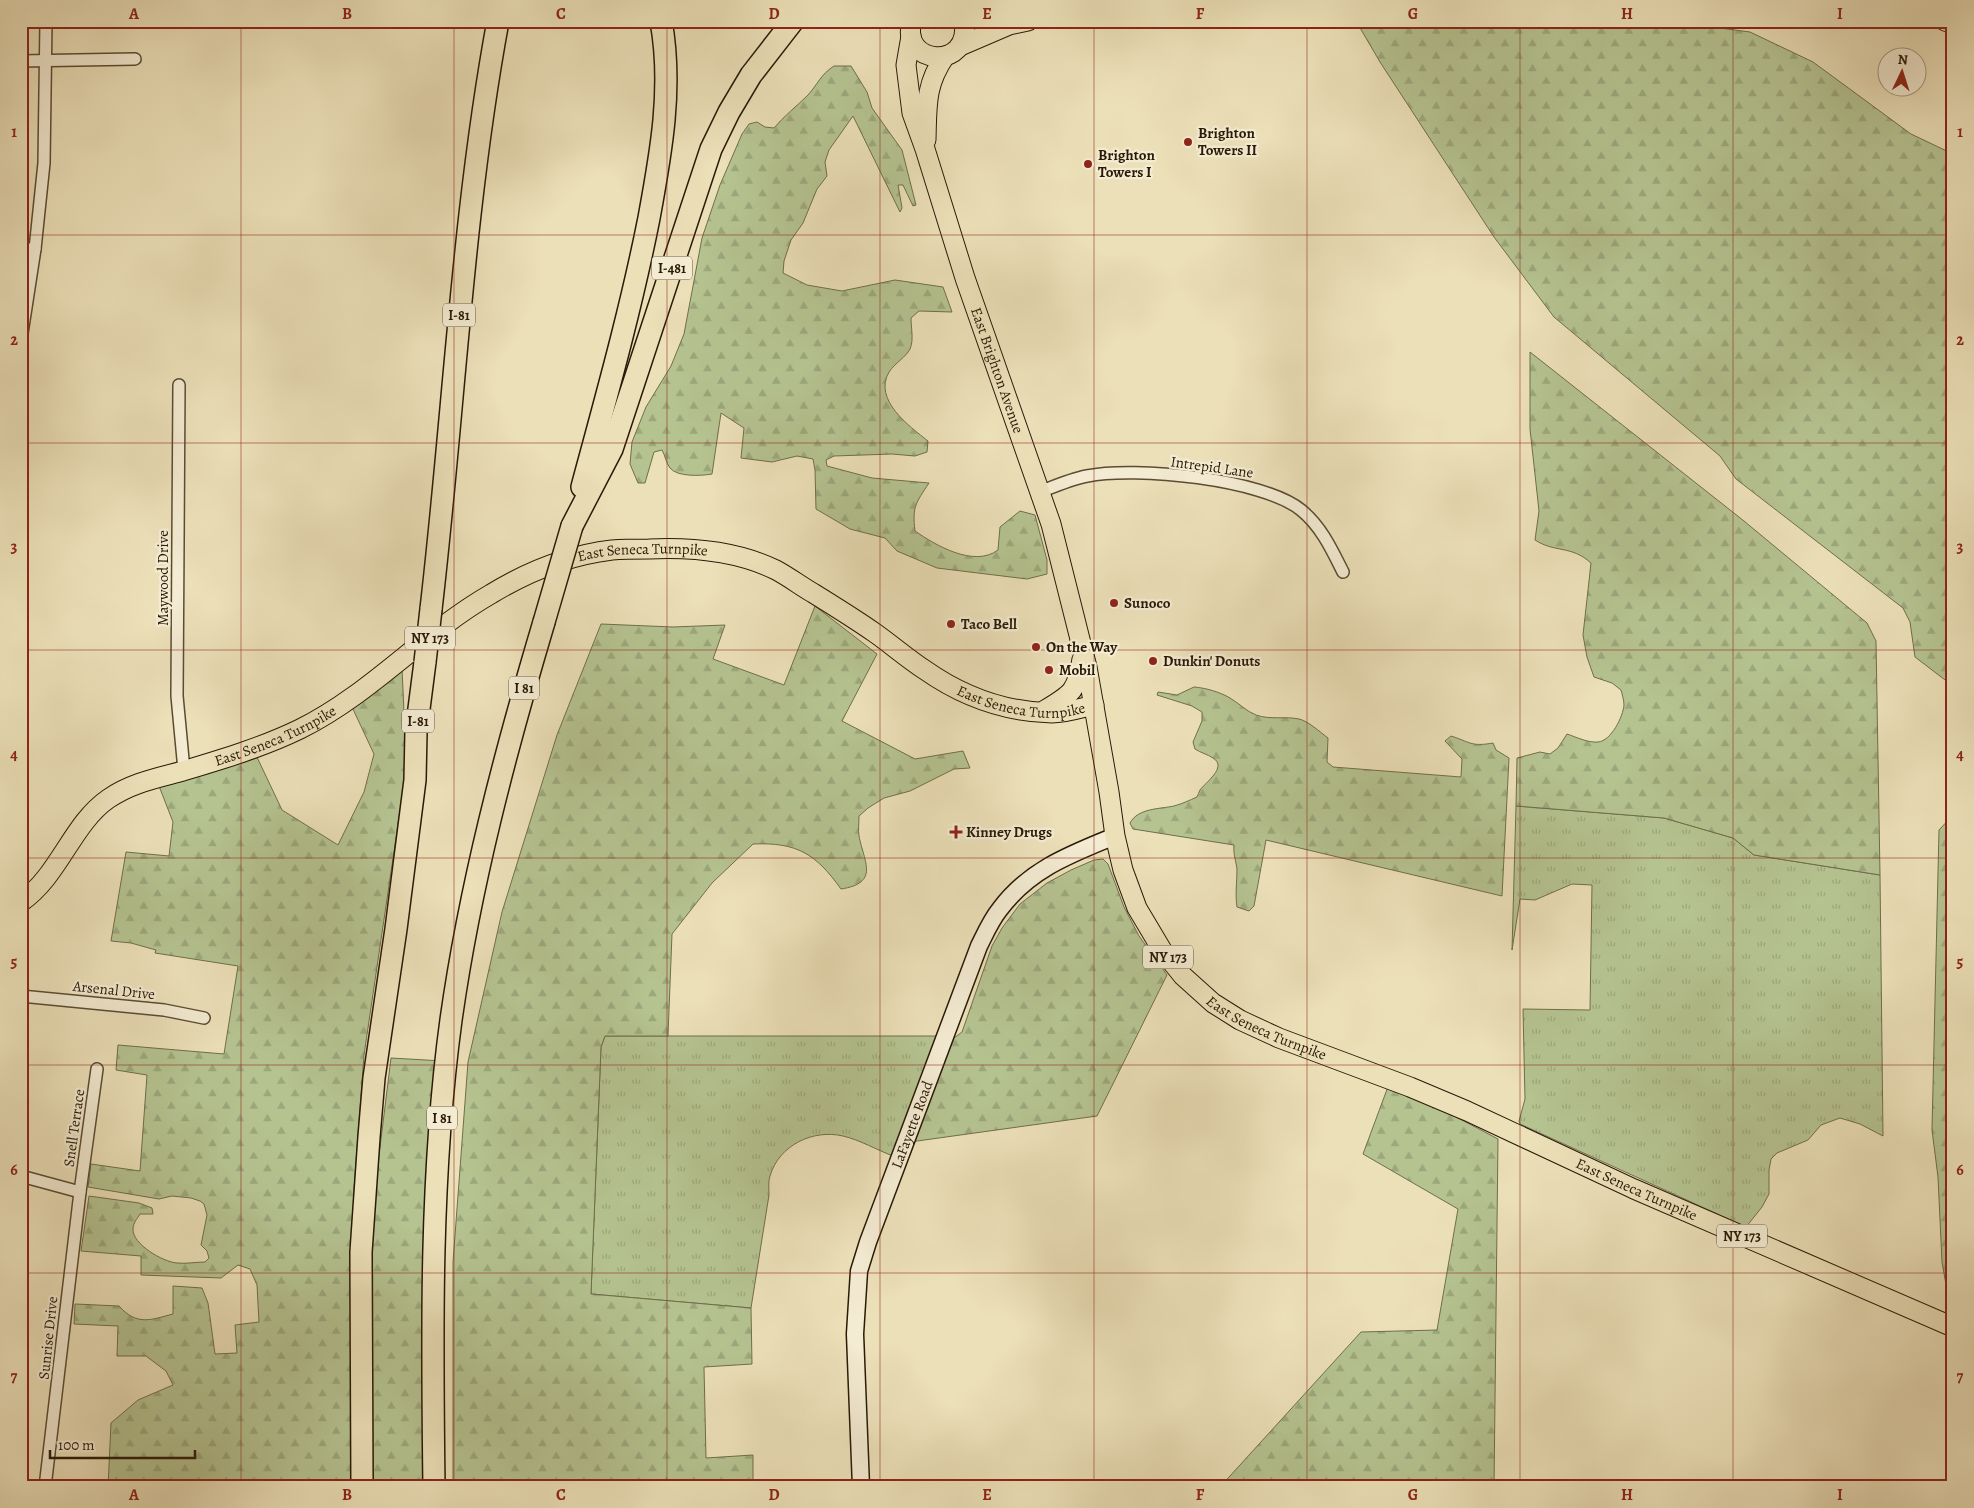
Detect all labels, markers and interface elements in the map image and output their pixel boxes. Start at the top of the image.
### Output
text: A [128,3,140,25]
text: B [342,3,352,25]
text: C [556,3,566,25]
text: D [768,3,780,25]
text: E [982,3,992,25]
text: F [1196,3,1205,25]
text: G [1408,3,1418,25]
text: H [1621,3,1633,25]
text: I [1837,3,1843,25]
north arrow [1876,48,1926,98]
text: N [1897,50,1909,69]
text: 1 [11,121,17,143]
text: 1 [1957,121,1963,143]
place label: Brighton Towers II [1198,123,1257,160]
marker: Brighton Towers II [1182,136,1194,148]
place label: Brighton Towers I [1098,145,1155,182]
marker: Brighton Towers I [1082,158,1094,170]
road number: I-481 [652,256,692,280]
road number: I-81 [443,304,475,326]
street label: East Brighton Avenue [966,305,1029,436]
text: 2 [10,329,18,351]
text: 2 [1956,329,1964,351]
street label: Intrepid Lane [1169,451,1255,483]
street label: Maywood Drive [153,530,173,626]
text: 3 [11,536,18,558]
text: 3 [1957,536,1964,558]
street label: East Seneca Turnpike [575,539,709,566]
place label: Sunoco [1124,593,1171,613]
marker: Sunoco [1108,597,1120,609]
place label: Taco Bell [961,614,1017,634]
marker: Taco Bell [945,618,957,630]
road number: NY 173 [405,626,455,650]
place label: On the Way [1046,637,1118,657]
marker: On the Way [1030,641,1042,653]
place label: Dunkin' Donuts [1163,651,1261,671]
marker: Dunkin' Donuts [1147,655,1159,667]
place label: Mobil [1059,660,1095,680]
marker: Mobil [1043,664,1055,676]
road number: I 81 [509,676,539,700]
street label: East Seneca Turnpike [954,680,1088,723]
street label: East Seneca Turnpike [212,701,340,771]
road number: I-81 [402,709,434,732]
text: 4 [10,744,18,766]
text: 4 [1956,744,1964,766]
place label: Kinney Drugs [966,822,1052,842]
marker: Kinney Drugs [950,826,962,838]
road number: NY 173 [1143,946,1193,969]
text: 5 [11,951,18,973]
text: 5 [1957,951,1964,973]
street label: Arsenal Drive [71,976,156,1004]
street label: East Seneca Turnpike [1202,991,1330,1065]
street label: LaFayette Road [886,1077,938,1171]
street label: Snell Terrace [59,1088,89,1168]
road number: I 81 [427,1106,457,1130]
street label: East Seneca Turnpike [1573,1153,1701,1225]
text: 6 [10,1159,18,1181]
text: 6 [1956,1159,1964,1181]
road number: NY 173 [1717,1224,1767,1248]
street label: Sunrise Drive [34,1295,62,1381]
text: 7 [11,1366,18,1388]
text: 7 [1957,1366,1964,1388]
scale bar [50,1428,195,1460]
text: 100 m [58,1435,95,1455]
text: A [128,1484,140,1506]
text: B [342,1484,352,1506]
text: C [556,1484,566,1506]
text: D [768,1484,780,1506]
text: E [982,1484,992,1506]
text: F [1196,1484,1205,1506]
text: G [1408,1484,1418,1506]
text: H [1621,1484,1633,1506]
text: I [1837,1484,1843,1506]

